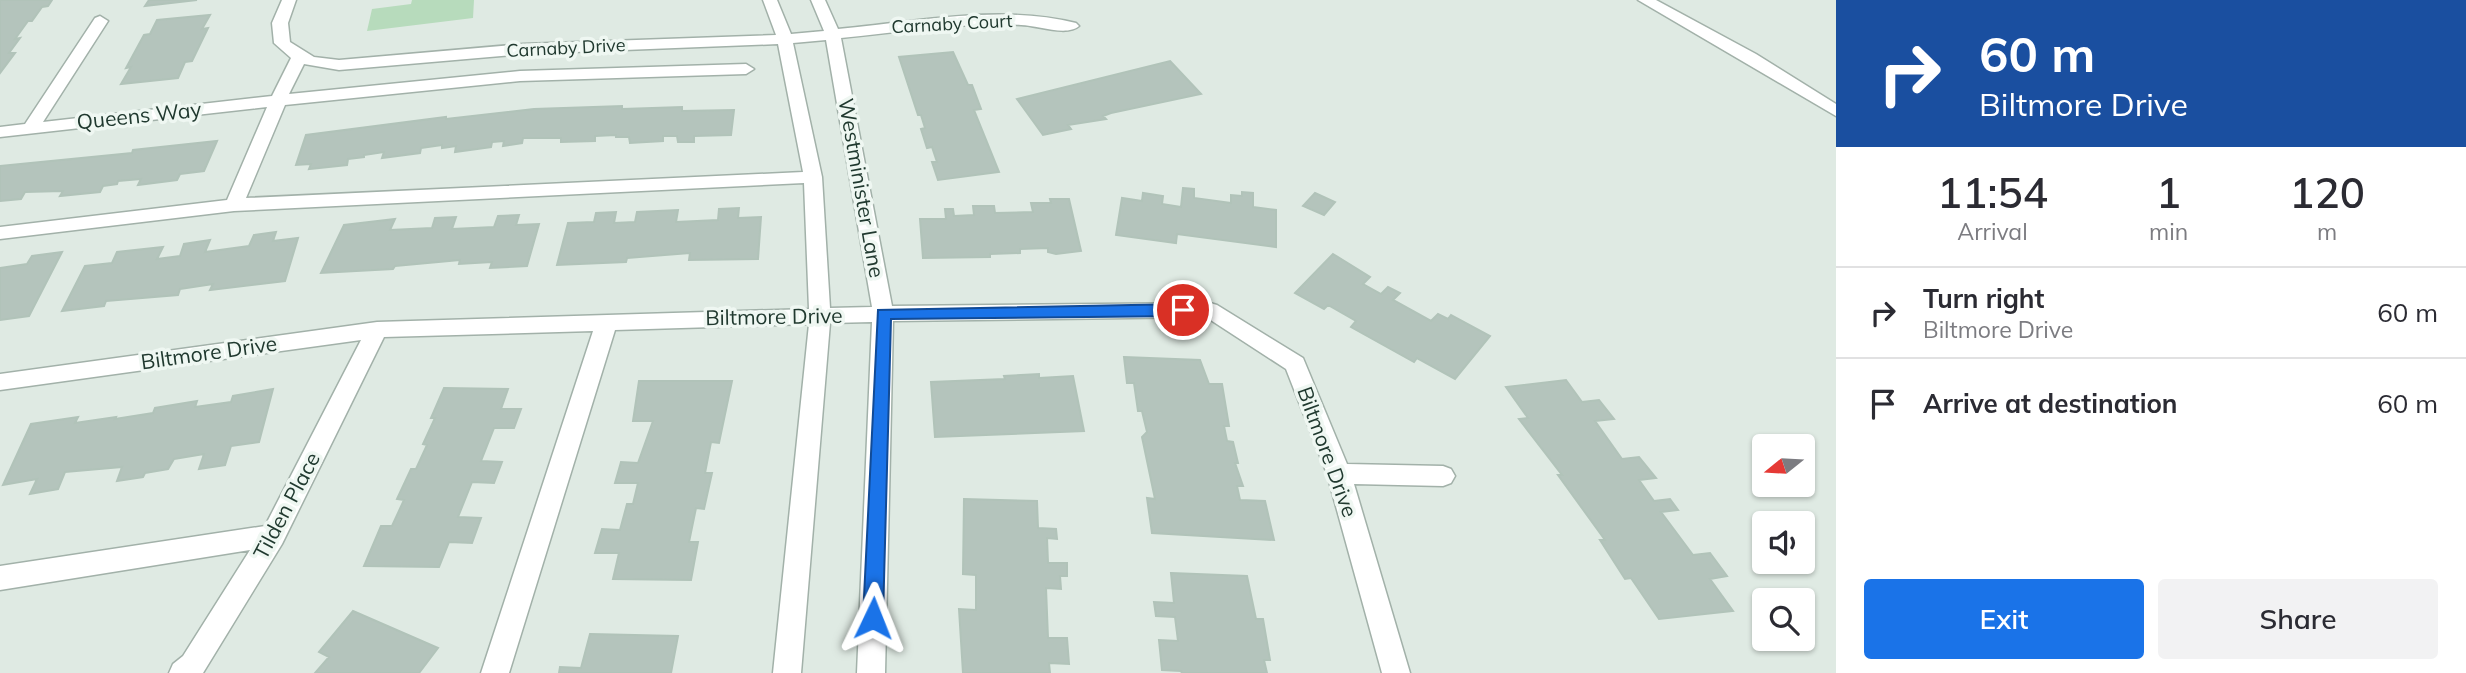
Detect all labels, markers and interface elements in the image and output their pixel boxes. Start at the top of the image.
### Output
street label: Carnaby Court [891,9,1013,38]
text: 60 m [1979,23,2095,84]
icon: right [1864,28,1955,119]
street label: Carnaby Drive [506,33,626,62]
text: Biltmore Drive [1979,84,2188,124]
street label: Queens Way [75,96,203,134]
street label: Westminister Lane [833,96,891,280]
text: 11:54 [1937,166,2048,219]
text: 1 [2156,166,2181,219]
text: 120 [2289,166,2365,219]
text: Arrival [1957,217,2028,246]
text: min [2149,217,2188,246]
text: m [2317,217,2337,246]
pin [1153,280,1213,340]
text: Turn right [1923,282,2044,315]
icon: arrive [1164,291,1202,329]
icon: right [1864,294,1902,332]
text: 60 m [2377,296,2438,329]
street label: Biltmore Drive [705,302,843,330]
text: Biltmore Drive [1923,315,2073,344]
street label: Biltmore Drive [139,330,279,374]
street label: Biltmore Drive [1292,383,1364,521]
icon: arrive [1864,385,1902,423]
text: Arrive at destination [1923,387,2178,420]
text: 60 m [2377,387,2438,420]
north arrow [1752,434,1815,497]
map controls [1752,434,1815,651]
street label: Tilden Place [247,448,325,563]
button: sound [1752,511,1815,574]
button: Exit [1864,579,2144,659]
button: Share [2158,579,2438,659]
position arrow [836,581,910,655]
button: search [1752,588,1815,651]

